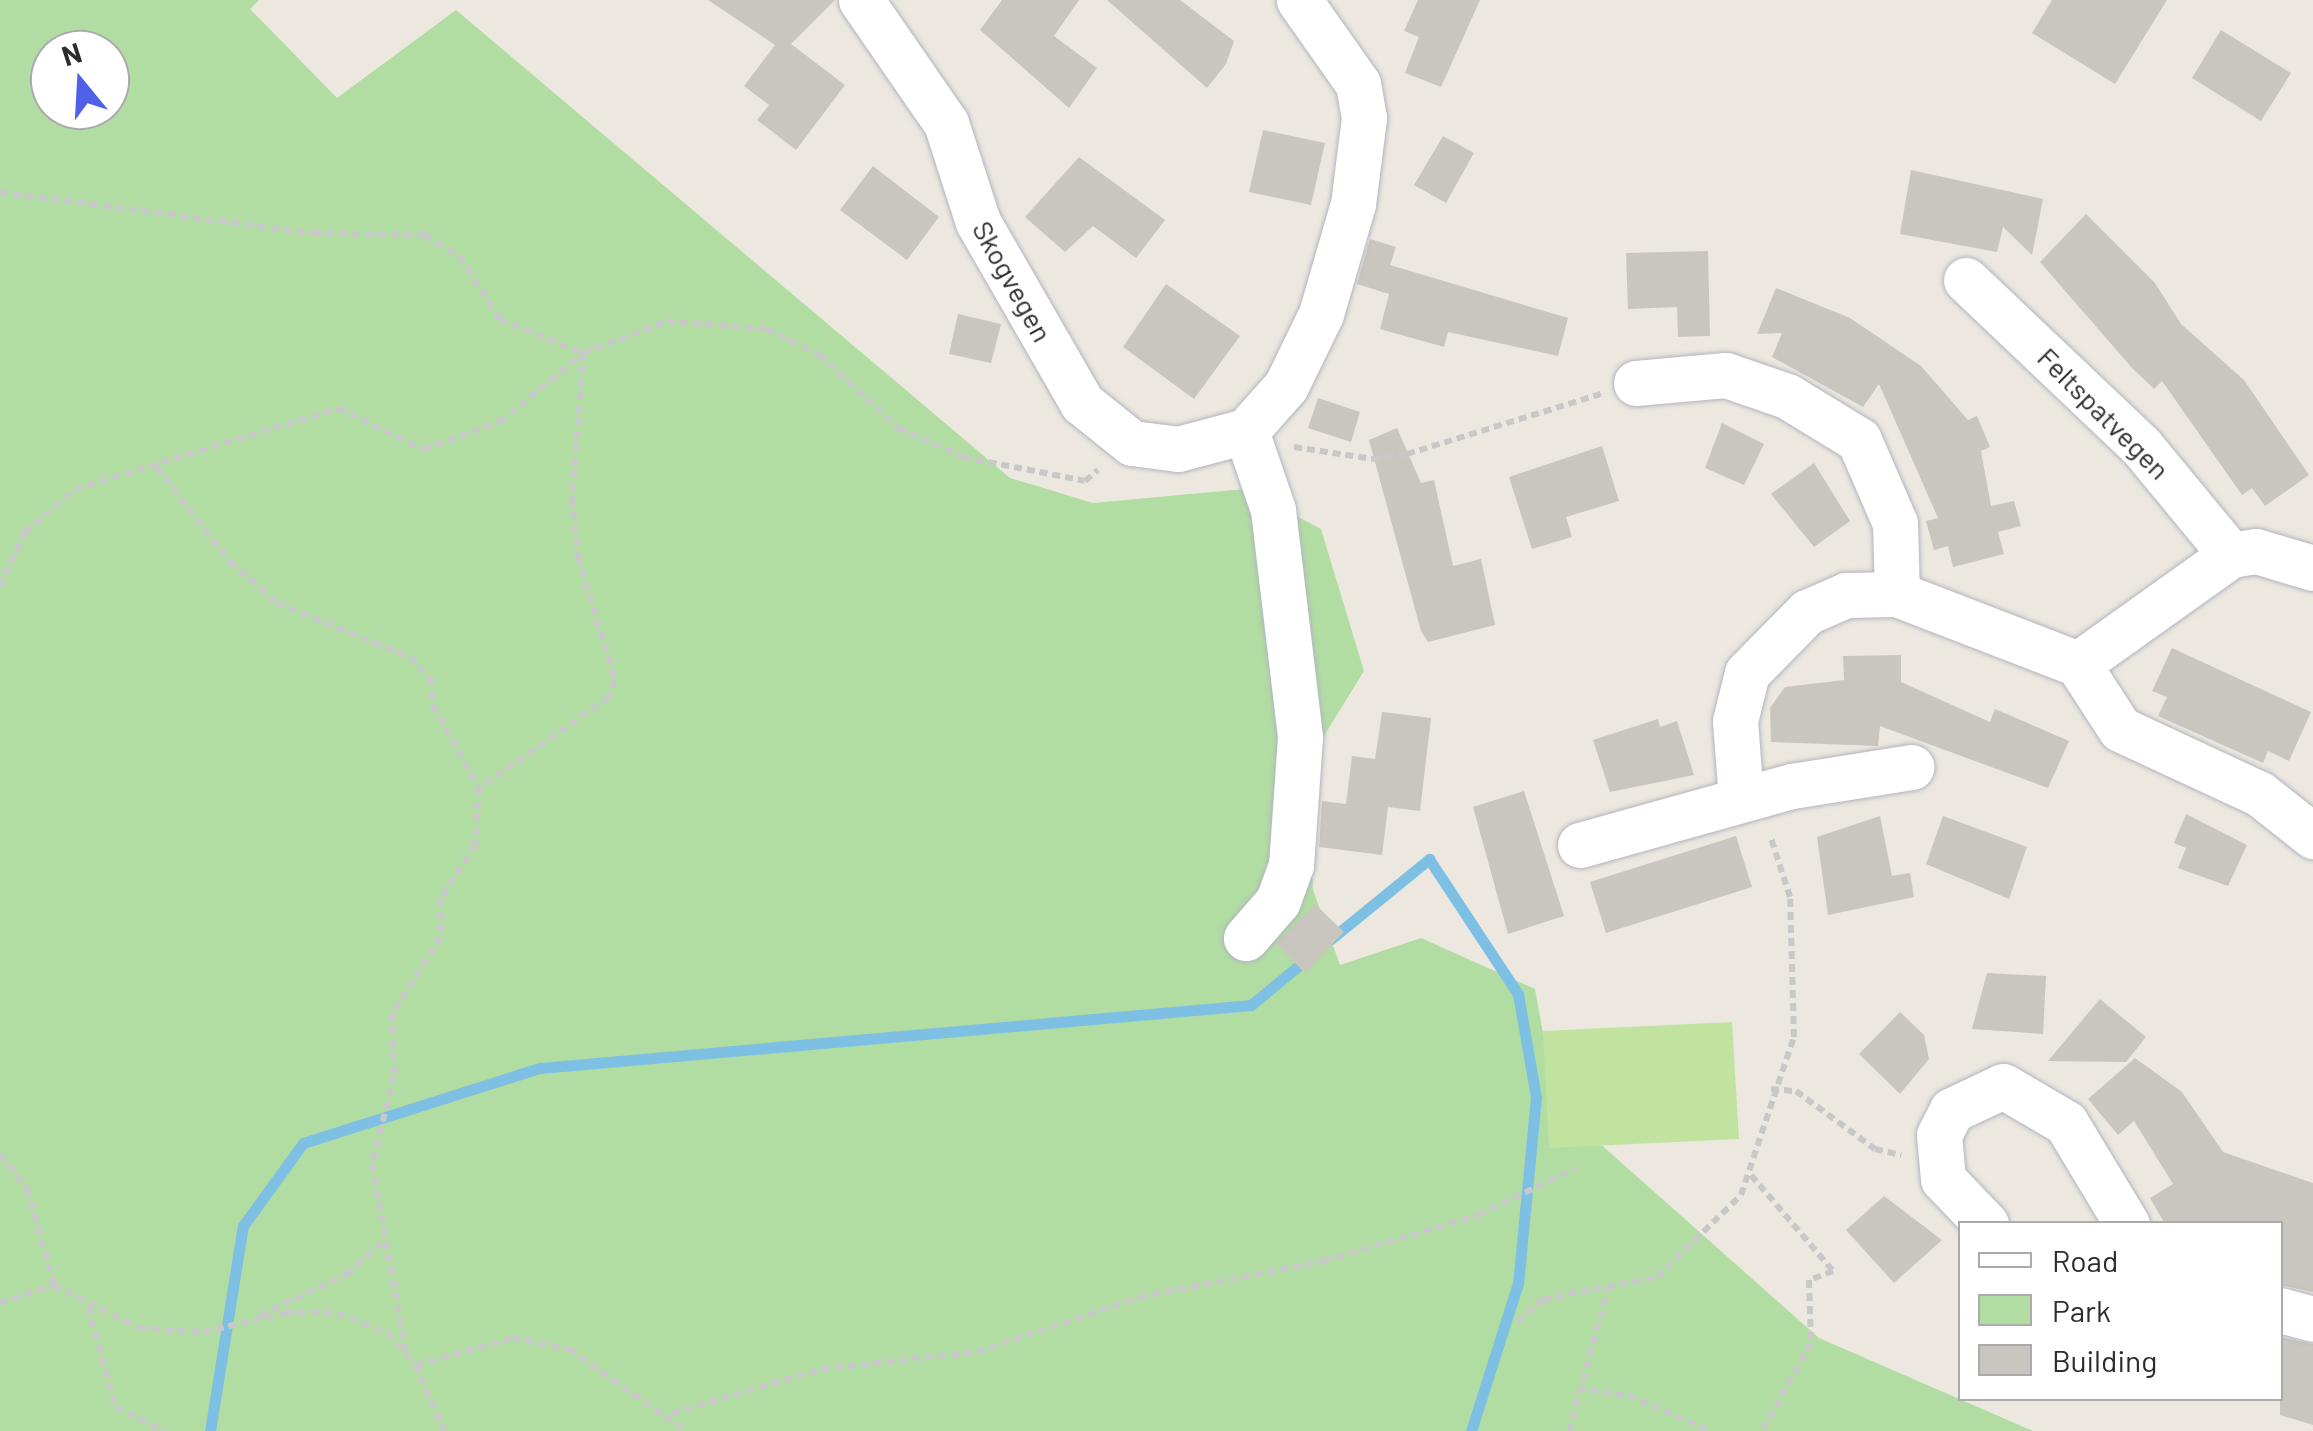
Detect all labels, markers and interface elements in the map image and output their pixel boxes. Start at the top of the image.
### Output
north arrow [30,30,130,130]
text: N [57,34,85,72]
street label: Skogvegen [966,215,1060,347]
street label: Feltspatvegen [2031,340,2177,486]
legend [1958,1221,2283,1401]
text: Road [2052,1242,2118,1278]
text: Park [2052,1292,2111,1328]
text: Building [2052,1342,2157,1378]

